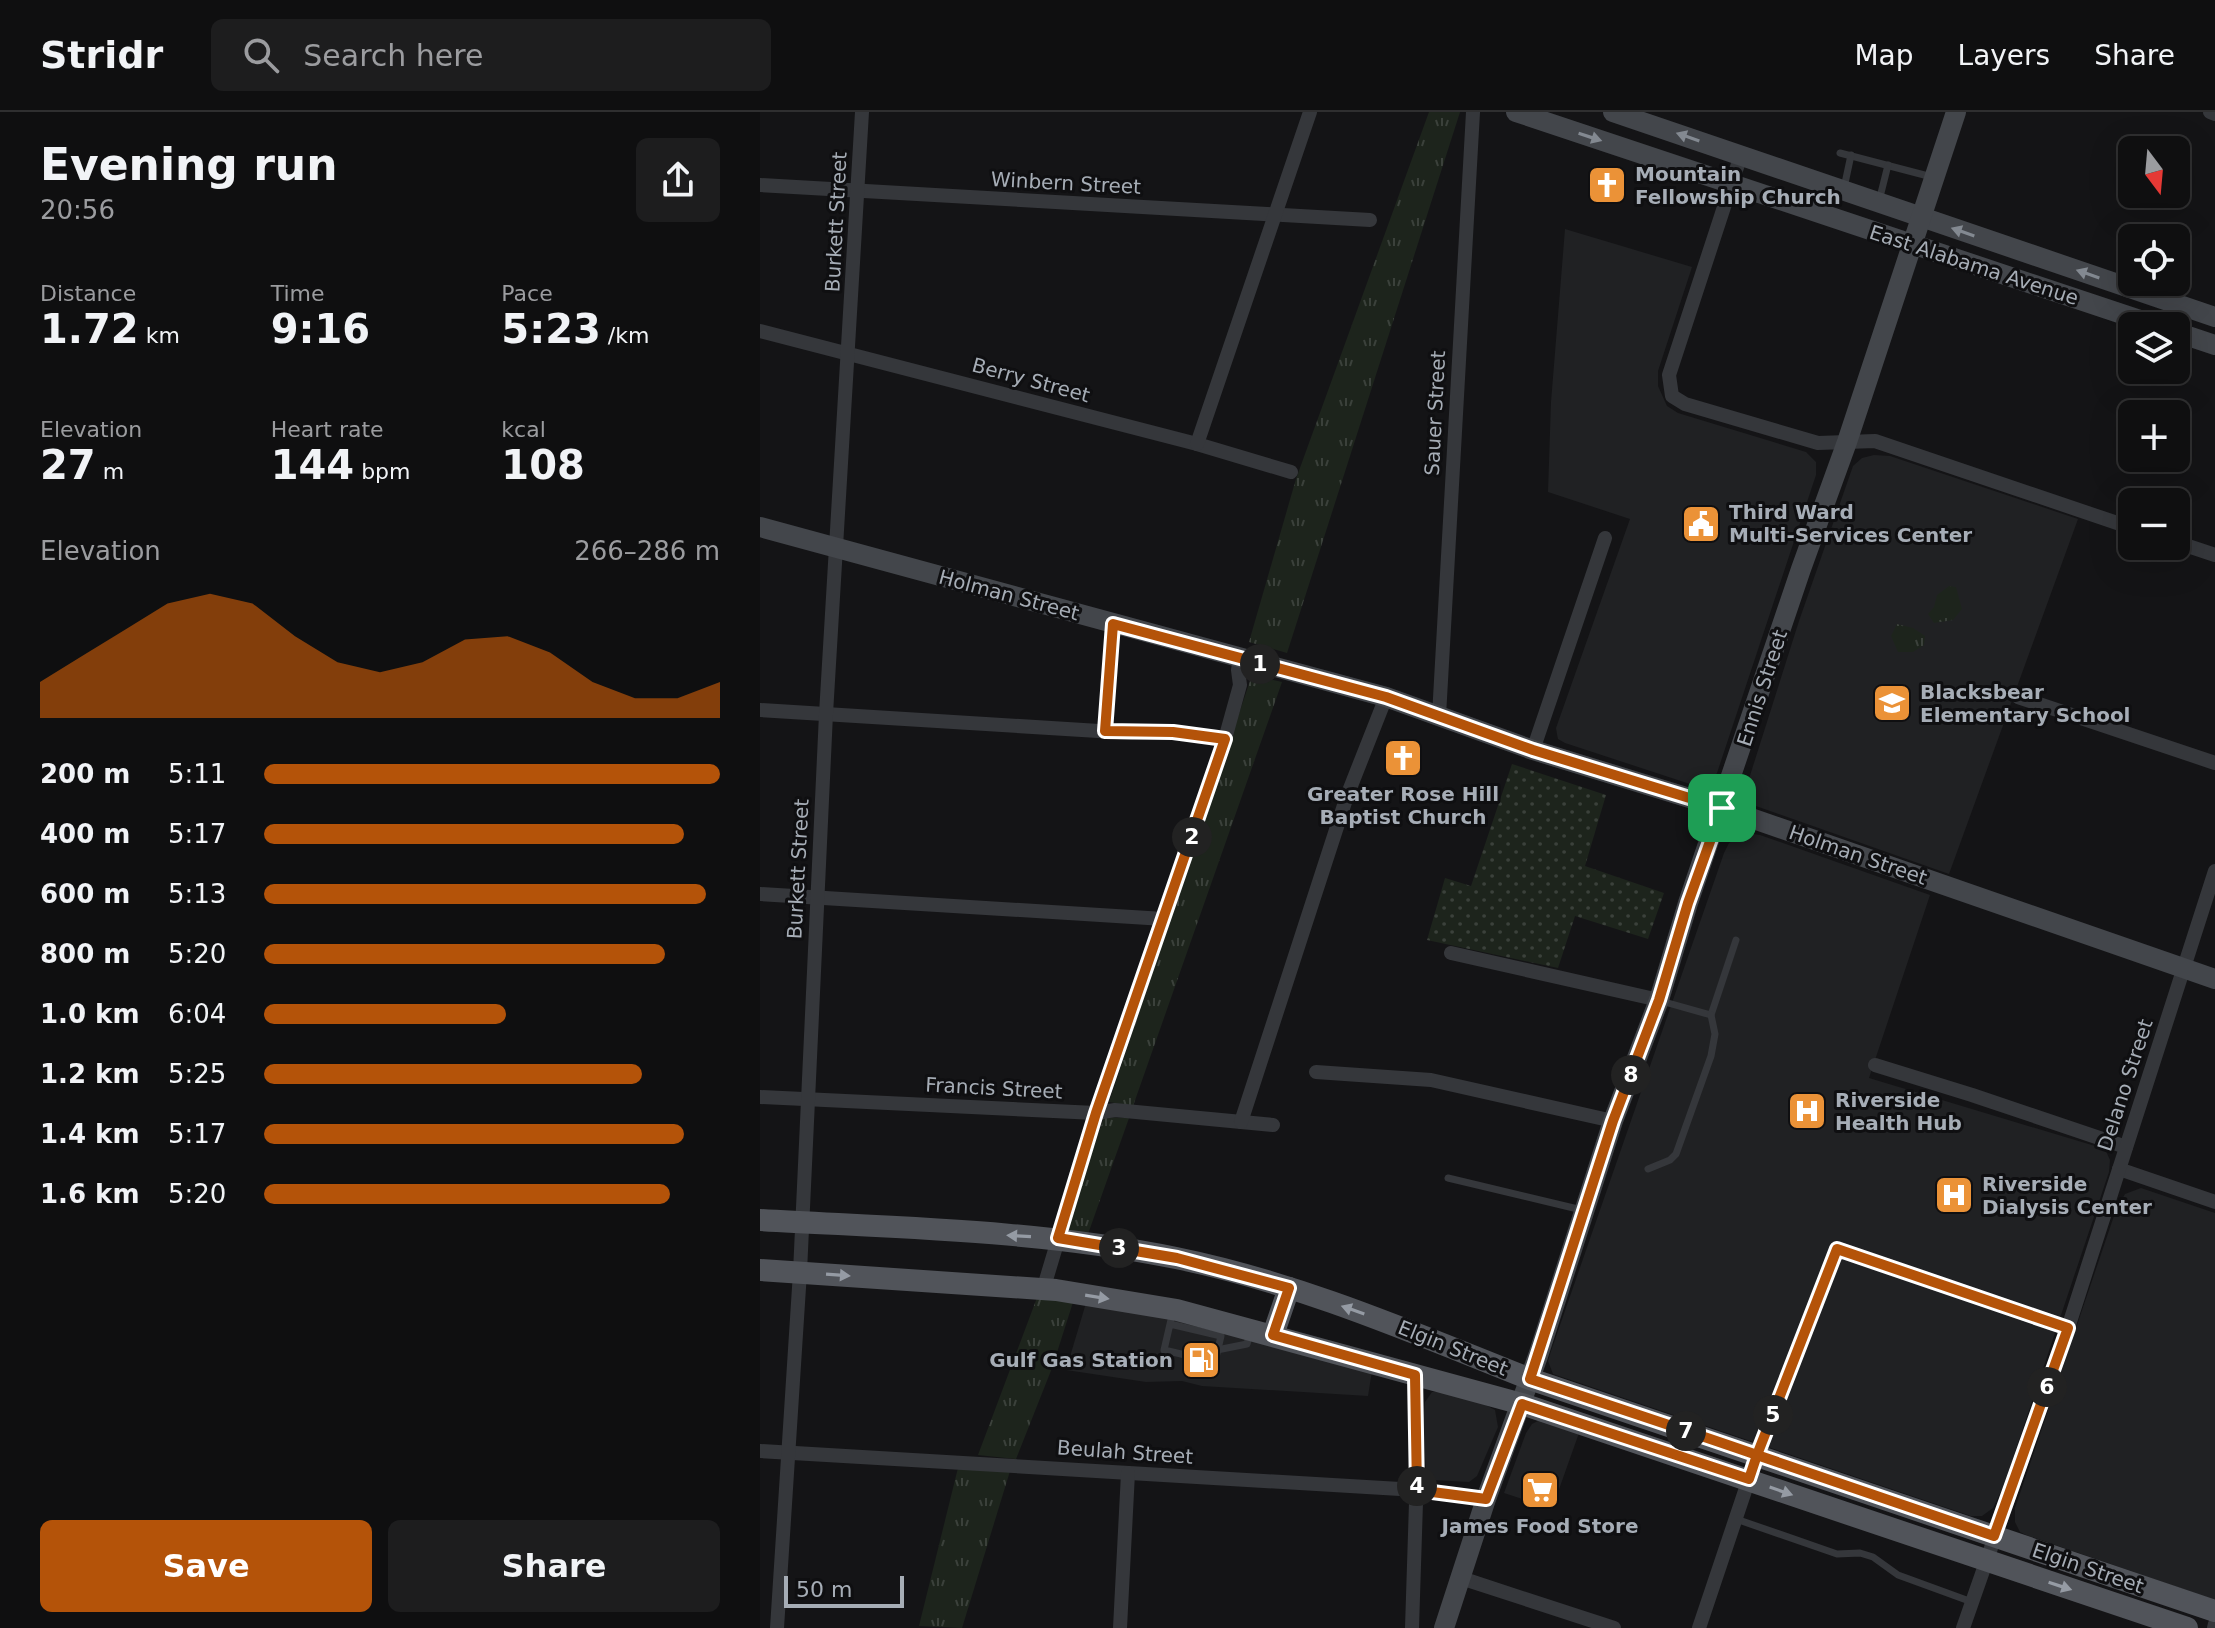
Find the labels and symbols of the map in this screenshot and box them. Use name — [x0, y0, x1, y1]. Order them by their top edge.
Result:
one-way arrow — [1676, 130, 1700, 143]
one-way arrow — [1578, 131, 1602, 143]
north arrow — [2118, 136, 2190, 208]
street label: Burkett Street — [820, 151, 852, 293]
place label: Mountain Fellowship Church — [1635, 162, 1841, 209]
church icon: Mountain Fellowship Church — [1586, 164, 1628, 206]
street label: Winbern Street — [990, 167, 1142, 199]
street label: East Alabama Avenue — [1866, 220, 2082, 310]
one-way arrow — [1951, 225, 1975, 237]
one-way arrow — [2076, 267, 2100, 279]
street label: Sauer Street — [1420, 350, 1450, 476]
street label: Berry Street — [969, 353, 1093, 407]
place label: Third Ward Multi-Services Center — [1729, 500, 1972, 547]
public building icon: Third Ward Multi-Services Center — [1680, 503, 1722, 545]
street label: Holman Street — [936, 565, 1082, 625]
street label: Ennis Street — [1732, 627, 1792, 749]
pin: 1 — [1240, 644, 1280, 684]
place label: Blacksbear Elementary School — [1920, 680, 2130, 727]
school or university icon: Blacksbear Elementary School — [1871, 682, 1913, 724]
church icon: Greater Rose Hill Baptist Church — [1382, 737, 1424, 779]
pin — [1688, 774, 1756, 842]
place label: Greater Rose Hill Baptist Church — [1307, 782, 1499, 829]
street label: Burkett Street — [782, 798, 814, 940]
pin: 2 — [1172, 817, 1212, 857]
street label: Holman Street — [1786, 820, 1930, 890]
street label: Delano Street — [2092, 1016, 2158, 1154]
pin: 8 — [1611, 1055, 1651, 1095]
street label: Francis Street — [925, 1072, 1063, 1104]
place label: Riverside Health Hub — [1835, 1088, 1962, 1135]
hospital icon: Riverside Health Hub — [1786, 1090, 1828, 1132]
place label: Riverside Dialysis Center — [1982, 1172, 2152, 1219]
hospital icon: Riverside Dialysis Center — [1933, 1174, 1975, 1216]
pin: 3 — [1099, 1228, 1139, 1268]
one-way arrow — [1006, 1229, 1031, 1242]
one-way arrow — [826, 1269, 851, 1282]
one-way arrow — [1085, 1291, 1110, 1303]
one-way arrow — [1341, 1303, 1365, 1315]
street label: Elgin Street — [1395, 1315, 1512, 1381]
fuel station icon: Gulf Gas Station — [1180, 1339, 1222, 1381]
place label: Gulf Gas Station — [989, 1348, 1173, 1372]
pin: 6 — [2027, 1367, 2067, 1407]
pin: 5 — [1753, 1395, 1793, 1435]
pin: 7 — [1666, 1411, 1706, 1451]
street label: Beulah Street — [1056, 1435, 1194, 1469]
pin: 4 — [1397, 1466, 1437, 1506]
supermarket icon: James Food Store — [1519, 1469, 1561, 1511]
one-way arrow — [1770, 1485, 1794, 1497]
place label: James Food Store — [1440, 1514, 1638, 1538]
street label: Elgin Street — [2029, 1538, 2147, 1598]
scale bar — [784, 1572, 904, 1608]
one-way arrow — [2048, 1580, 2072, 1592]

